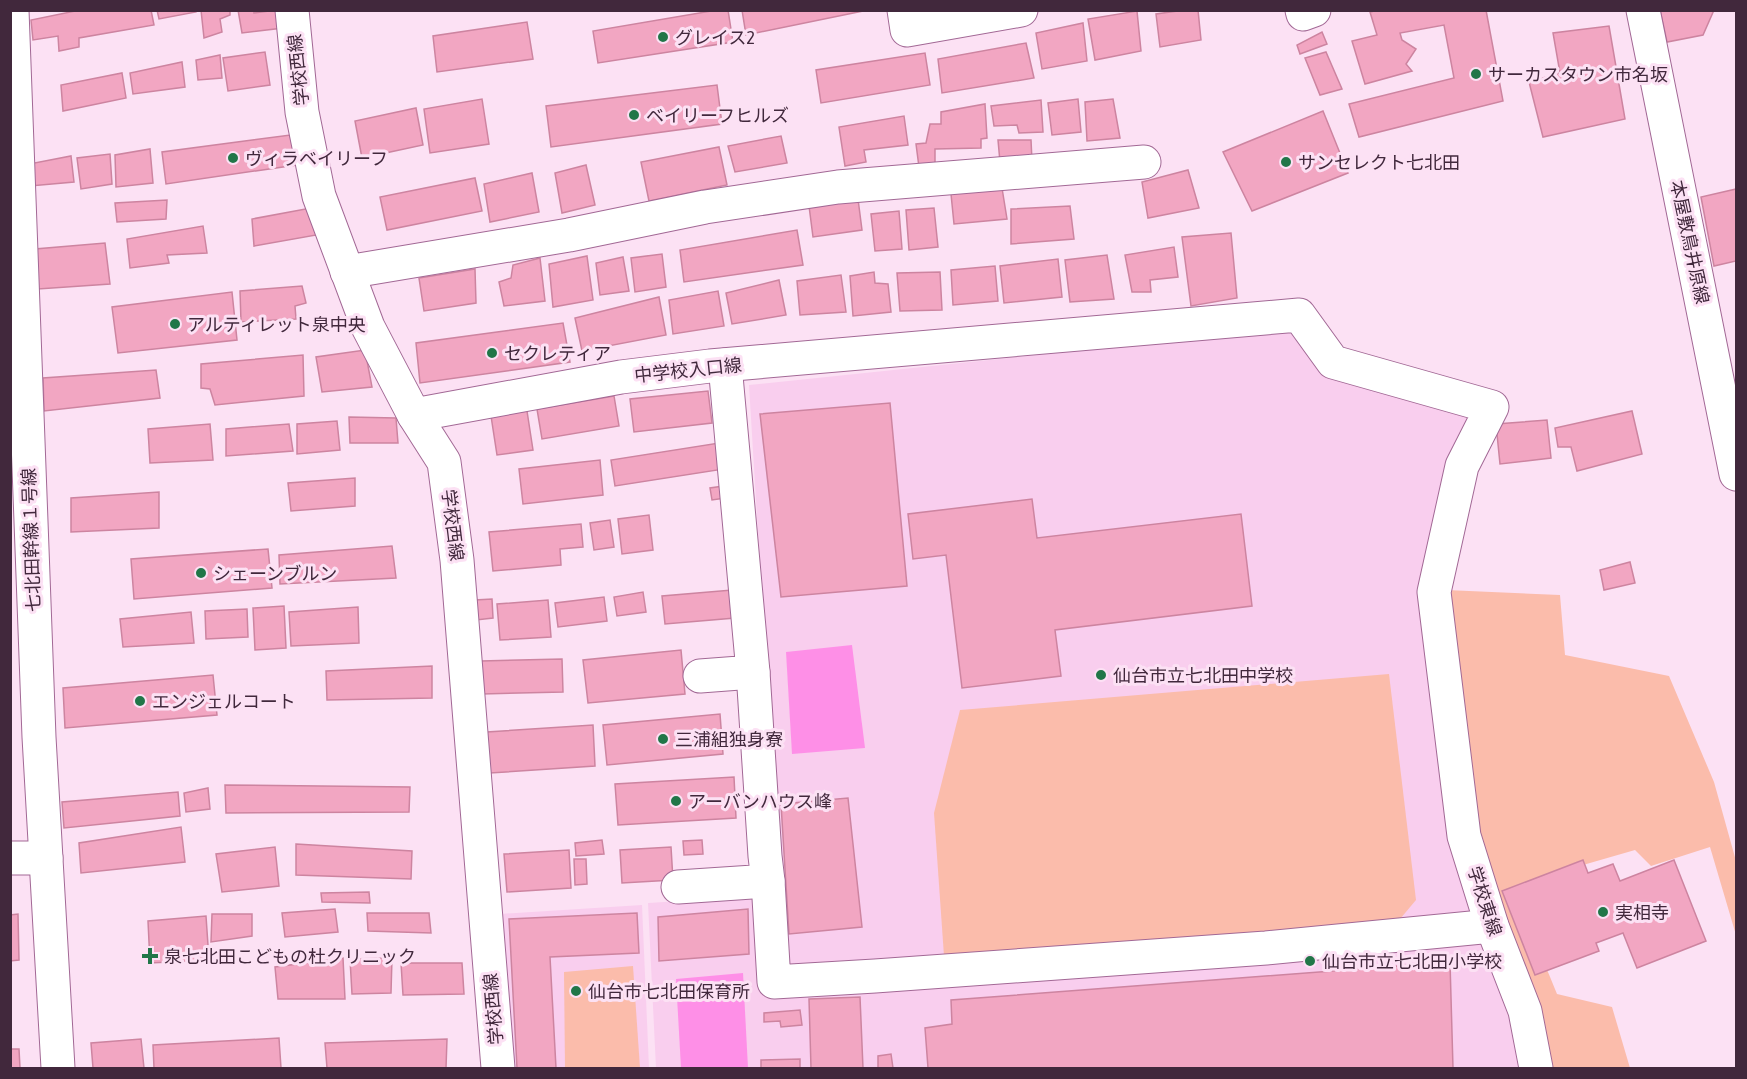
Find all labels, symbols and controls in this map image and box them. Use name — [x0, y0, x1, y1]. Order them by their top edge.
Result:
place label: グレイス2 — [675, 27, 755, 48]
marker: グレイス2 — [656, 30, 670, 44]
street label: 学校西線 — [284, 33, 312, 107]
place label: サーカスタウン市名坂 — [1488, 64, 1668, 85]
marker: サーカスタウン市名坂 — [1469, 67, 1483, 81]
place label: ベイリーフヒルズ — [646, 105, 789, 126]
marker: ベイリーフヒルズ — [627, 108, 641, 122]
place label: ヴィラベイリーフ — [245, 148, 388, 169]
marker: ヴィラベイリーフ — [226, 151, 240, 165]
place label: サンセレクト七北田 — [1298, 152, 1460, 173]
marker: サンセレクト七北田 — [1279, 155, 1293, 169]
street label: 本屋敷鳥井原線 — [1667, 178, 1713, 306]
place label: アルティレット泉中央 — [187, 314, 366, 335]
marker: アルティレット泉中央 — [168, 317, 182, 331]
place label: セクレティア — [504, 343, 611, 364]
marker: セクレティア — [485, 346, 499, 360]
street label: 中学校入口線 — [633, 354, 743, 386]
street label: 七北田幹線１号線 — [18, 468, 44, 612]
street label: 学校西線 — [438, 488, 468, 562]
place label: シェーンブルン — [213, 563, 337, 584]
marker: シェーンブルン — [194, 566, 208, 580]
place label: 仙台市立七北田中学校 — [1113, 665, 1293, 686]
marker: 仙台市立七北田中学校 — [1094, 668, 1108, 682]
place label: エンジェルコート — [152, 691, 296, 712]
marker: エンジェルコート — [133, 694, 147, 708]
place label: 三浦組独身寮 — [675, 729, 783, 750]
marker: 三浦組独身寮 — [656, 732, 670, 746]
place label: アーバンハウス峰 — [688, 791, 832, 812]
marker: アーバンハウス峰 — [669, 794, 683, 808]
street label: 学校東線 — [1464, 864, 1506, 938]
place label: 実相寺 — [1615, 902, 1669, 923]
marker: 実相寺 — [1596, 905, 1610, 919]
place label: 泉七北田こどもの杜クリニック — [164, 946, 416, 967]
marker: 泉七北田こどもの杜クリニック — [141, 947, 159, 965]
place label: 仙台市立七北田小学校 — [1322, 951, 1502, 972]
marker: 仙台市立七北田小学校 — [1303, 954, 1317, 968]
street label: 学校西線 — [479, 972, 507, 1046]
place label: 仙台市七北田保育所 — [588, 981, 750, 1002]
marker: 仙台市七北田保育所 — [569, 984, 583, 998]

